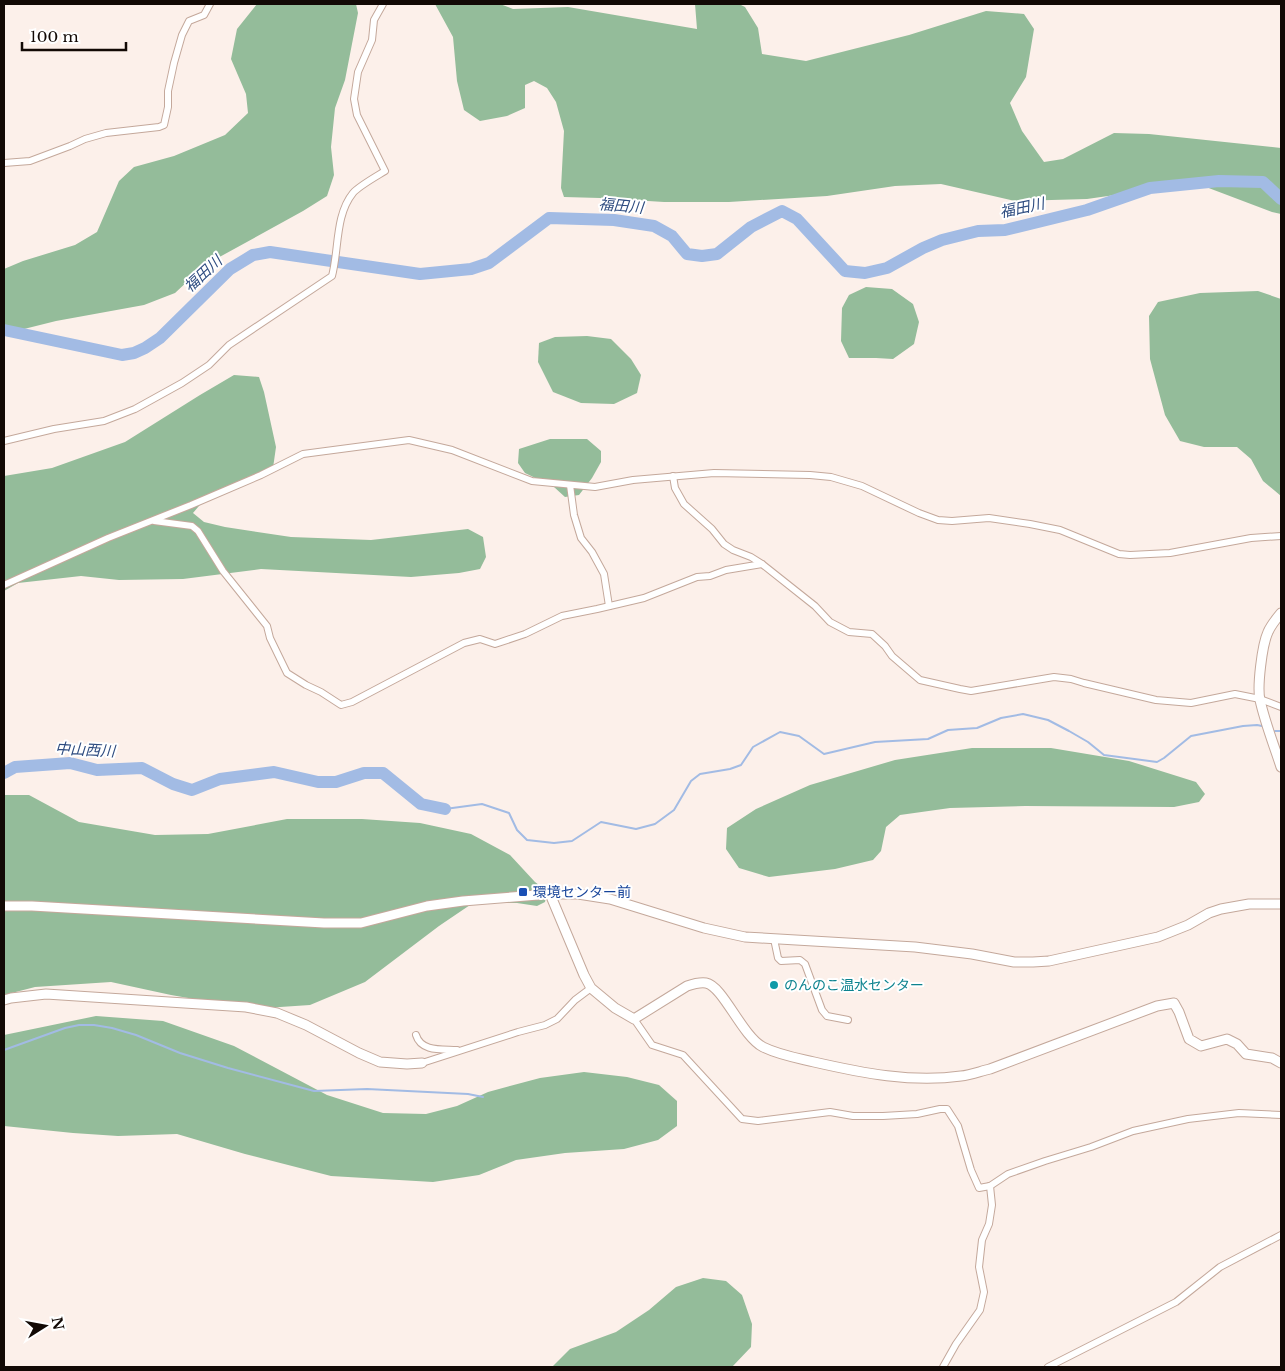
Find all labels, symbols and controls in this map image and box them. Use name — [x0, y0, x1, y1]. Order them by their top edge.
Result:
scale bar — [22, 20, 126, 52]
text: 100 m — [30, 27, 79, 46]
water label: 福田川 — [998, 193, 1048, 221]
water label: 福田川 — [598, 194, 646, 217]
water label: 福田川 — [180, 250, 227, 296]
water label: 中山西川 — [55, 738, 117, 761]
place label: 環境センター前 — [533, 883, 631, 901]
marker: 環境センター前 — [517, 886, 529, 898]
place label: のんのこ温水センター — [784, 976, 924, 994]
marker: のんのこ温水センター — [768, 979, 780, 991]
north arrow — [20, 1301, 70, 1351]
text: N — [48, 1315, 68, 1332]

